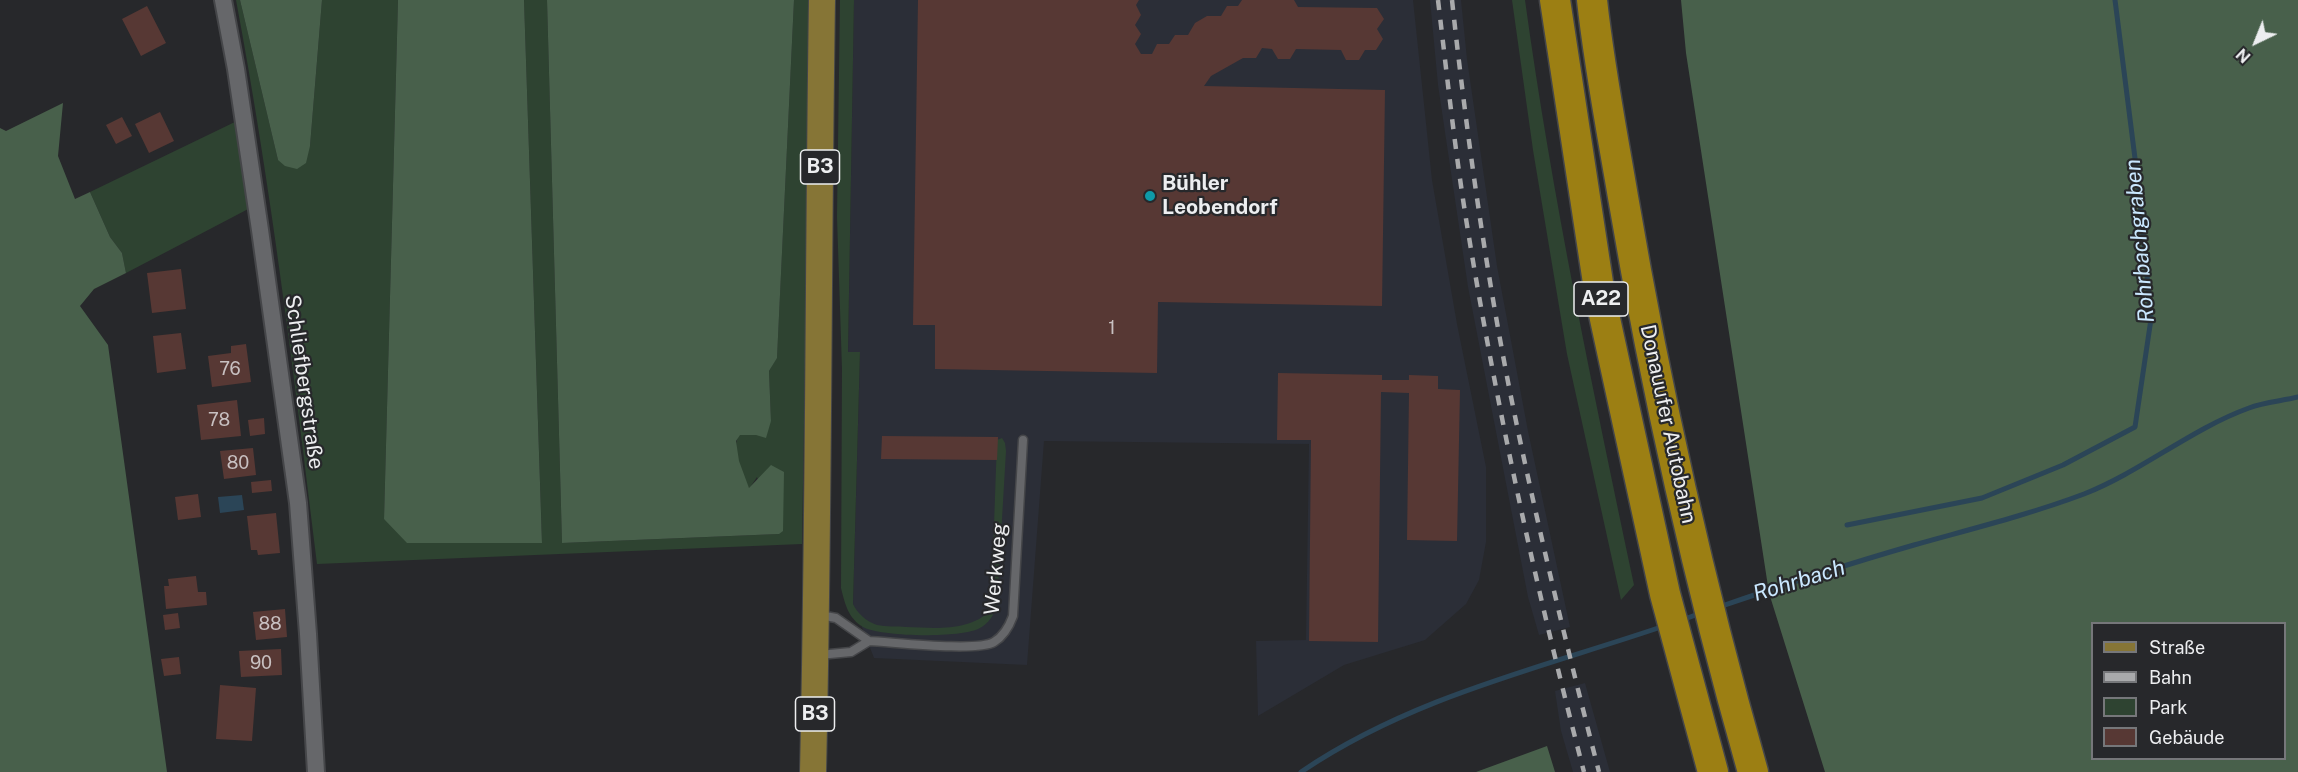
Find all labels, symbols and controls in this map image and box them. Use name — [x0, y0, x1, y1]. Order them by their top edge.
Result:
north arrow — [2226, 12, 2286, 72]
text: N — [2232, 44, 2254, 67]
road number: B3 — [800, 150, 840, 184]
water label: Rohrbachgraben — [2120, 158, 2160, 324]
place label: Bühler Leobendorf — [1162, 171, 1278, 221]
marker: Bühler Leobendorf — [1143, 189, 1157, 203]
road number: A22 — [1574, 282, 1628, 316]
street label: Schliefbergstraße — [279, 293, 329, 471]
house number: 1 — [1108, 317, 1116, 339]
street label: Donauufer Autobahn — [1635, 322, 1701, 526]
house number: 76 — [219, 358, 241, 380]
house number: 78 — [208, 409, 230, 431]
house number: 80 — [227, 452, 249, 474]
street label: Werkweg — [979, 522, 1013, 616]
water label: Rohrbach — [1750, 555, 1848, 607]
house number: 88 — [258, 613, 282, 635]
legend — [2091, 622, 2286, 760]
text: Straße — [2149, 637, 2205, 658]
house number: 90 — [250, 652, 272, 674]
text: Bahn — [2149, 667, 2192, 688]
road number: B3 — [796, 697, 834, 731]
text: Park — [2149, 697, 2187, 718]
text: Gebäude — [2149, 727, 2224, 748]

